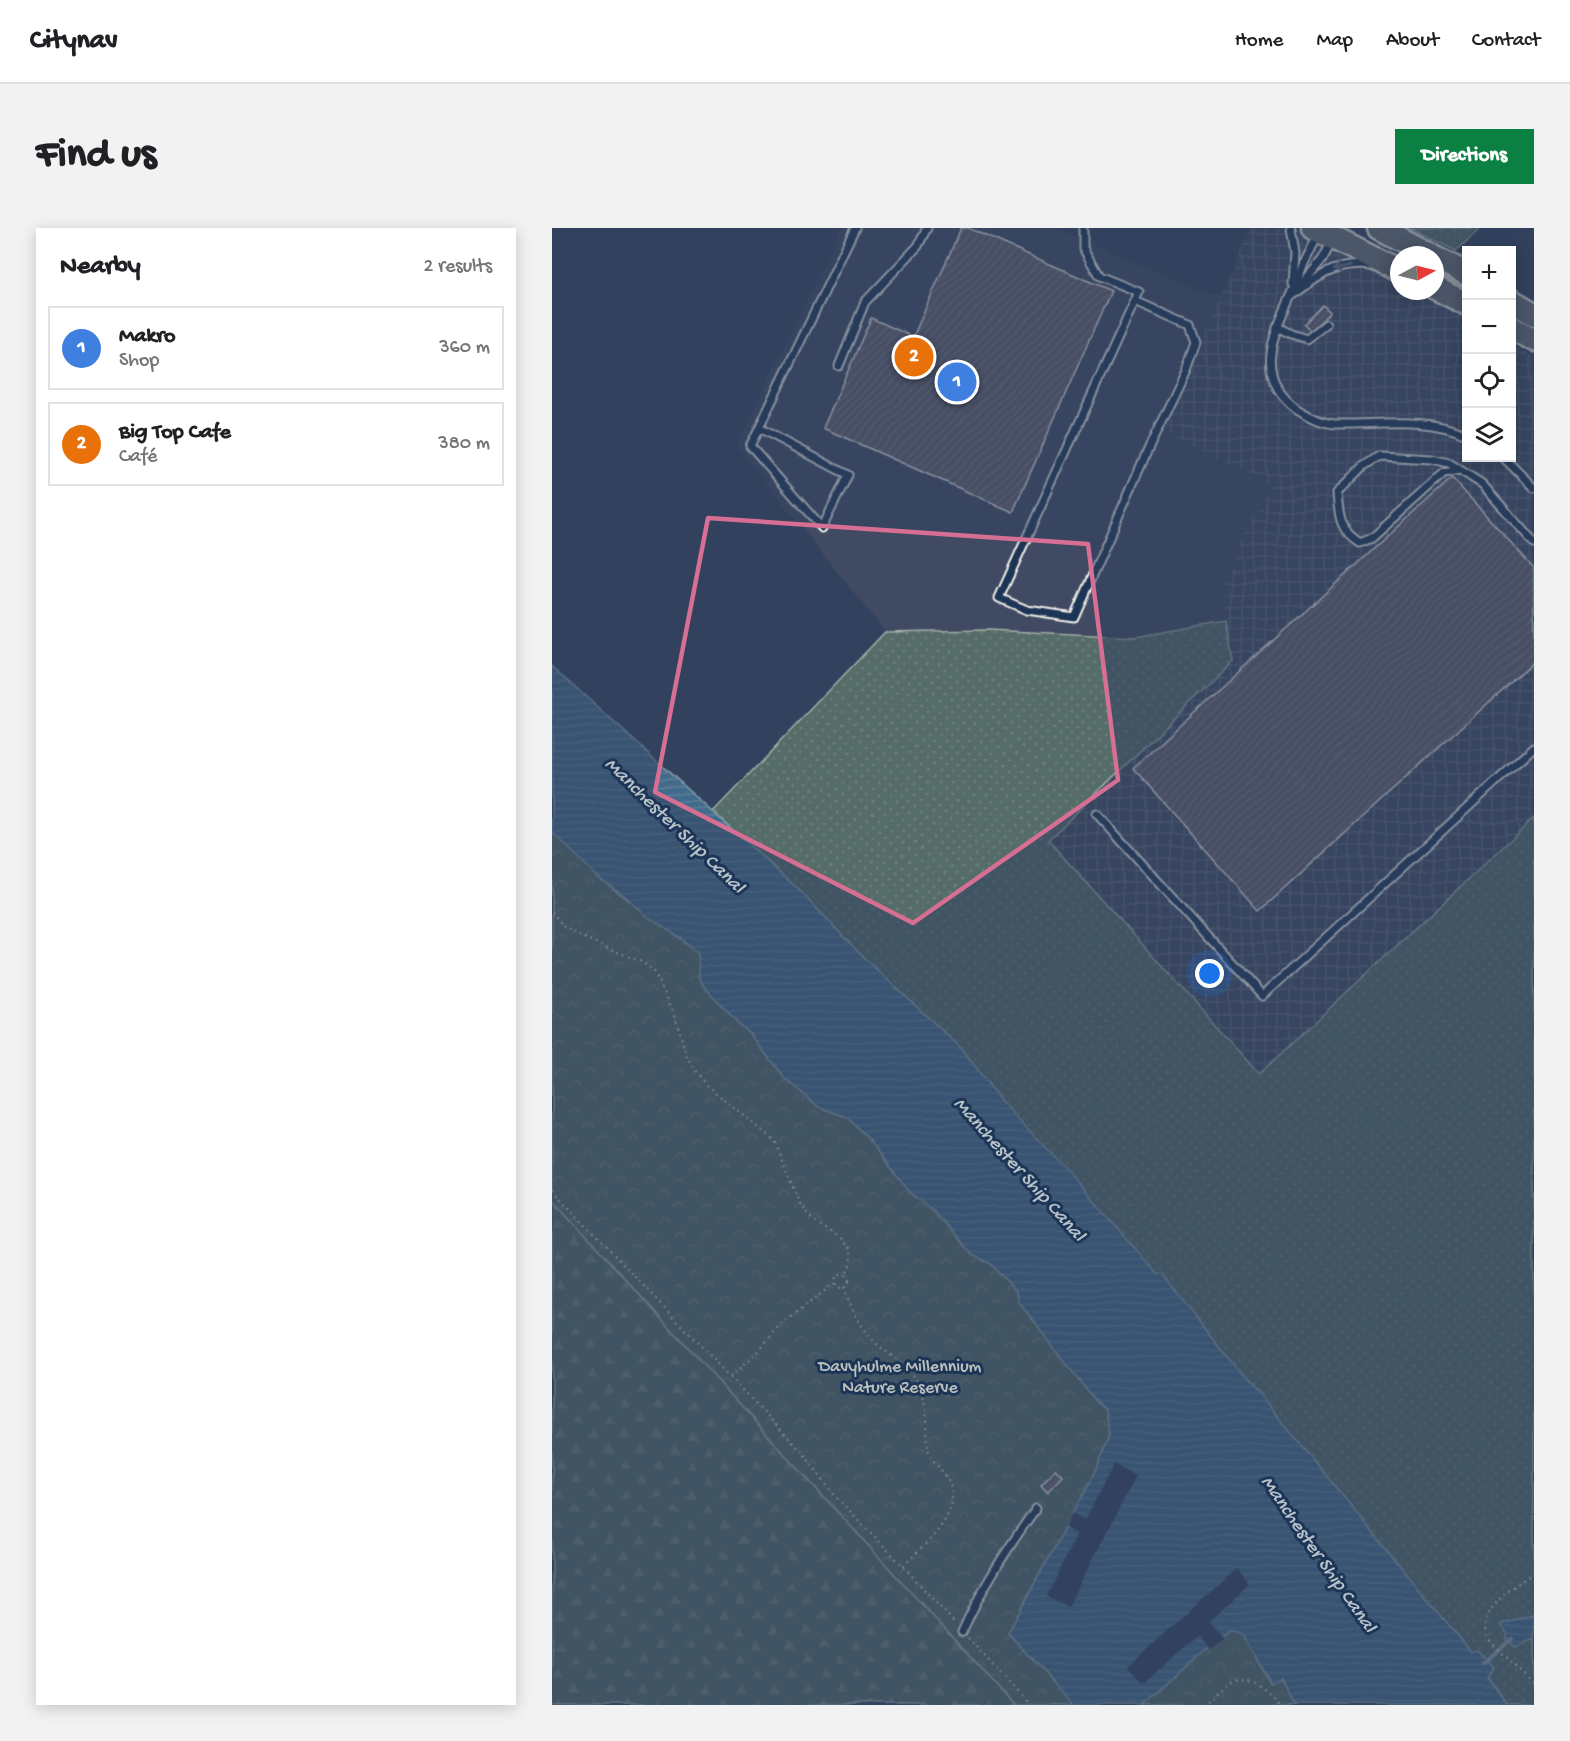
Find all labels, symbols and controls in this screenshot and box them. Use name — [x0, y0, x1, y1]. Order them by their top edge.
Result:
text: Citynav — [30, 25, 118, 58]
text: Home — [1235, 29, 1283, 54]
text: Map — [1316, 29, 1353, 54]
text: About — [1386, 29, 1439, 54]
text: Contact — [1472, 29, 1540, 54]
button: Directions — [1395, 129, 1534, 184]
text: Find us — [36, 132, 156, 181]
north arrow — [1390, 246, 1444, 300]
map controls — [1462, 246, 1516, 462]
button: + — [1462, 246, 1516, 300]
text: Nearby — [60, 252, 141, 283]
text: 2 results — [423, 256, 492, 279]
one-way arrow — [1333, 262, 1352, 274]
button: − — [1462, 300, 1516, 354]
text: Makro — [119, 324, 176, 350]
pin: 2 — [894, 334, 934, 380]
text: 1 — [77, 337, 86, 360]
text: 360 m — [439, 337, 490, 360]
text: Shop — [119, 350, 159, 373]
button: locate — [1462, 354, 1516, 408]
pin: 1 — [938, 360, 976, 404]
button: layers — [1462, 408, 1516, 462]
text: Big Top Cafe — [119, 420, 231, 446]
text: 2 — [77, 433, 86, 456]
text: 380 m — [438, 433, 490, 456]
text: Café — [119, 446, 157, 469]
water label: Manchester Ship Canal — [599, 754, 750, 900]
your location — [1195, 959, 1224, 988]
water label: Manchester Ship Canal — [948, 1094, 1090, 1248]
park label: Davyhulme Millennium Nature Reserve — [818, 1357, 982, 1399]
water label: Manchester Ship Canal — [1254, 1472, 1381, 1639]

